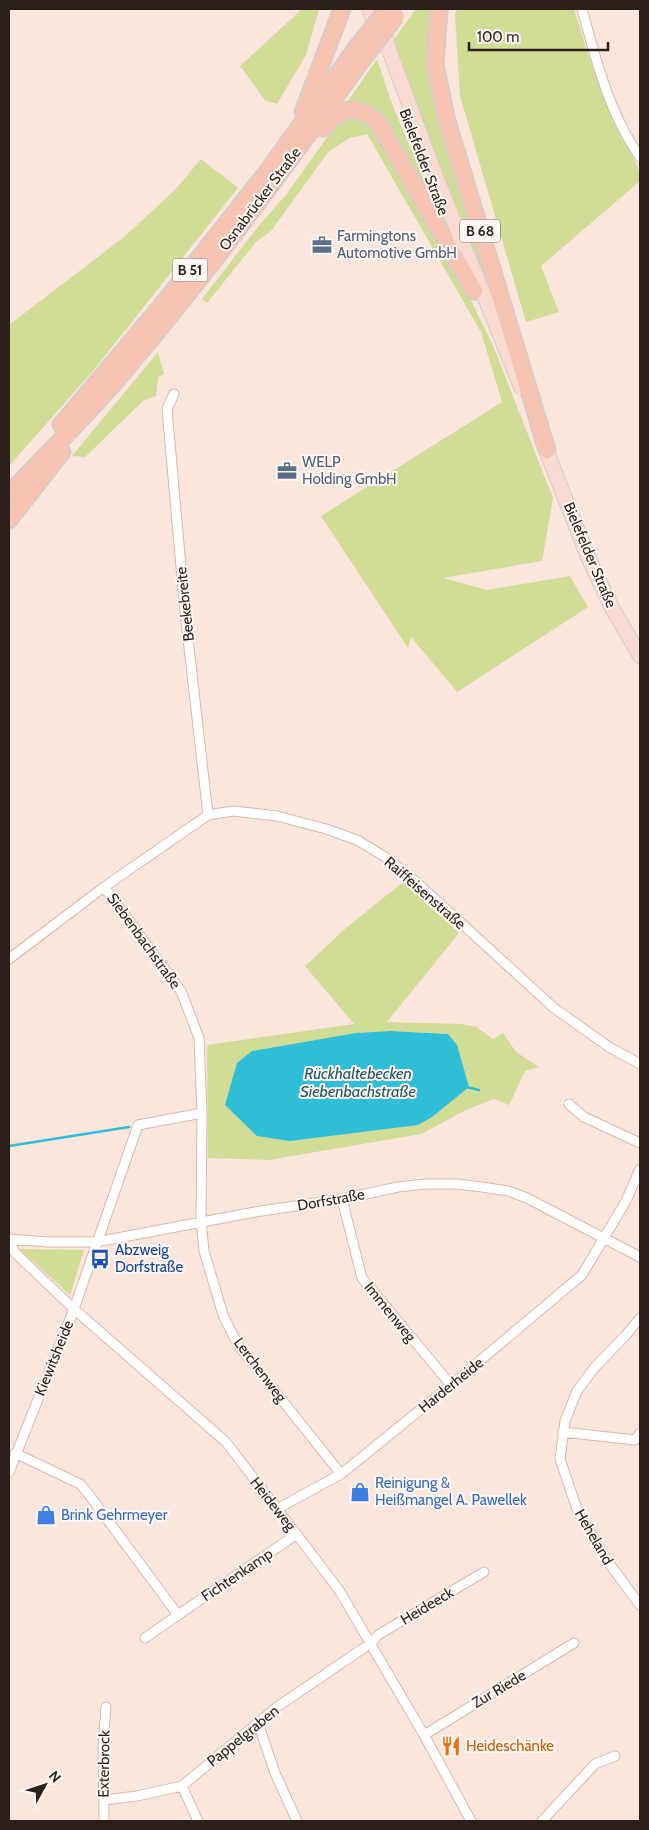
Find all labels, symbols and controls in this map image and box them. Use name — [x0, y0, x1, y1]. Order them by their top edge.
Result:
scale bar — [469, 20, 608, 52]
text: 100 m — [477, 28, 519, 46]
street label: Bielefelder Straße — [395, 106, 453, 218]
street label: Osnabrücker Straße — [215, 143, 305, 254]
road number: B 68 — [460, 220, 500, 242]
place label: Farmingtons Automotive GmbH — [337, 227, 457, 262]
office icon: Farmingtons Automotive GmbH — [311, 234, 333, 256]
road number: B 51 — [172, 258, 208, 282]
place label: WELP Holding GmbH — [302, 453, 397, 488]
office icon: WELP Holding GmbH — [276, 460, 298, 482]
street label: Bielefelder Straße — [560, 500, 620, 611]
street label: Beekebreite — [172, 566, 198, 642]
street label: Raiffeisenstraße — [381, 853, 469, 933]
street label: Siebenbachstraße — [103, 890, 185, 993]
water label: Rückhaltebecken Siebenbachstraße — [300, 1064, 416, 1101]
street label: Dorfstraße — [296, 1185, 366, 1215]
place label: Abzweig Dorfstraße — [115, 1241, 183, 1276]
bus stop icon: Abzweig Dorfstraße — [89, 1248, 111, 1270]
street label: Immenweg — [360, 1278, 420, 1346]
street label: Kiewitsheide — [31, 1317, 77, 1398]
street label: Lerchenweg — [230, 1334, 290, 1406]
street label: Harderheide — [415, 1353, 487, 1417]
street label: Heideweg — [246, 1474, 300, 1535]
place label: Reinigung & Heißmangel A. Pawellek — [375, 1474, 527, 1509]
shop icon: Reinigung & Heißmangel A. Pawellek — [349, 1481, 371, 1503]
shop icon: Brink Gehrmeyer — [35, 1504, 57, 1526]
place label: Brink Gehrmeyer — [61, 1506, 168, 1524]
street label: Heheland — [571, 1506, 617, 1568]
street label: Fichtenkamp — [198, 1545, 276, 1605]
street label: Heideeck — [397, 1583, 457, 1629]
street label: Zur Riede — [469, 1666, 529, 1712]
street label: Pappelgraben — [203, 1702, 283, 1770]
street label: Exterbrock — [94, 1730, 114, 1798]
restaurant icon: Heideschänke — [440, 1735, 462, 1757]
place label: Heideschänke — [466, 1737, 554, 1755]
north arrow — [20, 1760, 70, 1810]
text: N — [45, 1767, 65, 1786]

